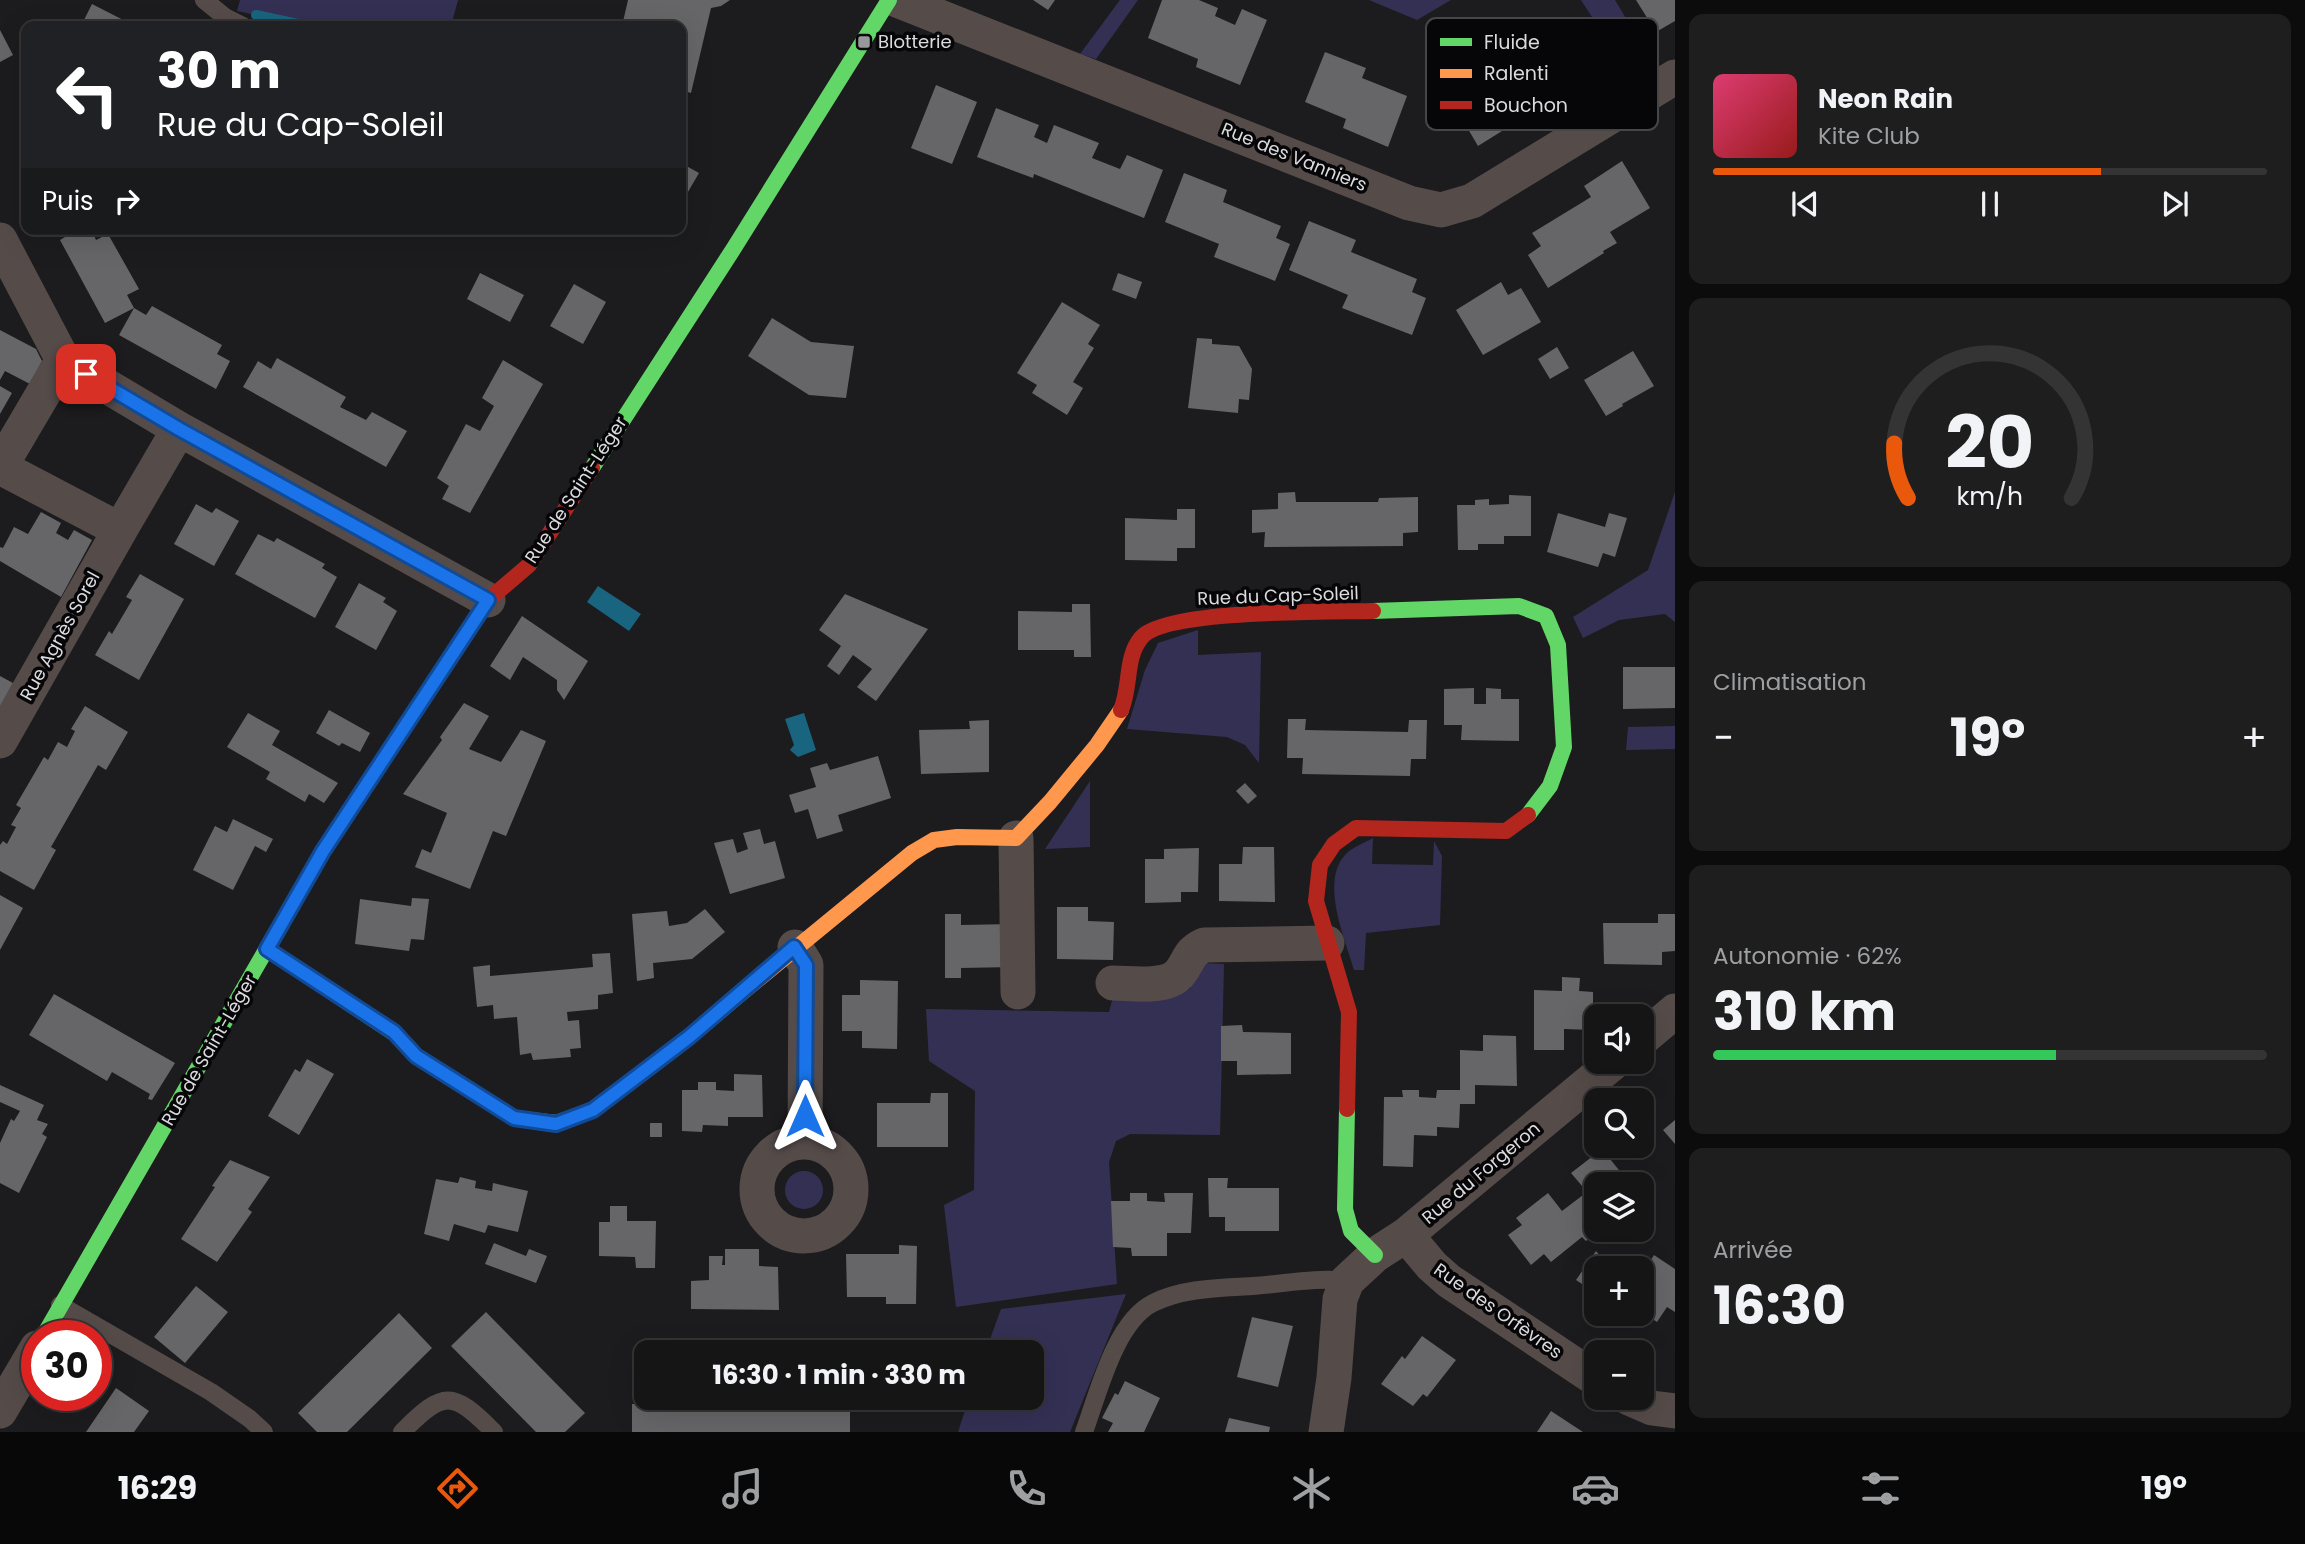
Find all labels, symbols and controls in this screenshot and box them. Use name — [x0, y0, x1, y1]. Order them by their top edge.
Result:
legend — [1426, 18, 1658, 130]
place label: Blotterie — [878, 29, 952, 54]
text: Fluide — [1484, 29, 1540, 56]
marker: Blotterie — [856, 34, 872, 50]
text: 30 m — [157, 37, 281, 105]
icon: left — [42, 49, 133, 140]
text: Ralenti — [1484, 60, 1549, 87]
text: Neon Rain — [1818, 81, 1953, 117]
text: Bouchon — [1484, 92, 1568, 119]
text: Rue du Cap-Soleil — [157, 102, 444, 147]
street label: Rue des Vanniers — [1218, 116, 1371, 197]
text: Kite Club — [1818, 120, 1920, 152]
icon: right — [108, 182, 146, 220]
text: Puis — [42, 183, 94, 219]
icon: previous — [1786, 185, 1824, 223]
icon: pause — [1971, 185, 2009, 223]
icon: next — [2156, 185, 2194, 223]
pin — [56, 344, 116, 404]
icon: arrive — [67, 355, 105, 393]
text: 20 — [1945, 393, 2035, 494]
street label: Rue de Saint-Léger — [519, 411, 633, 568]
text: km/h — [1957, 479, 2023, 514]
street label: Rue Agnès Sorel — [14, 567, 105, 705]
street label: Rue du Cap-Soleil — [1197, 580, 1359, 611]
text: Climatisation — [1713, 666, 1866, 698]
text: 19° — [1950, 701, 2025, 774]
text: − — [1713, 711, 1734, 764]
text: + — [2241, 711, 2267, 764]
text: Autonomie · 62% — [1713, 940, 1902, 972]
street label: Rue de Saint-Léger — [155, 969, 262, 1130]
text: 310 km — [1713, 975, 1896, 1048]
map controls — [1584, 1004, 1654, 1410]
button: sound — [1584, 1004, 1654, 1074]
position arrow — [768, 1079, 842, 1153]
button: search — [1584, 1088, 1654, 1158]
street label: Rue du Forgeron — [1416, 1116, 1545, 1230]
button: layers — [1584, 1172, 1654, 1242]
text: Arrivée — [1713, 1234, 1793, 1266]
button: + — [1584, 1256, 1654, 1326]
street label: Rue des Orfèvres — [1429, 1257, 1567, 1364]
text: 16:30 — [1713, 1269, 1846, 1342]
speed limit sign: 30 — [21, 1320, 112, 1411]
button: − — [1584, 1340, 1654, 1410]
text: 16:30 · 1 min · 330 m — [712, 1357, 966, 1393]
icon: directions — [433, 1464, 482, 1513]
icon: music — [718, 1464, 767, 1513]
icon: phone — [1002, 1464, 1051, 1513]
icon: climate — [1287, 1464, 1336, 1513]
icon: car — [1571, 1464, 1620, 1513]
icon: filters — [1856, 1464, 1905, 1513]
text: 16:29 — [118, 1465, 197, 1510]
text: 19° — [2141, 1465, 2187, 1510]

